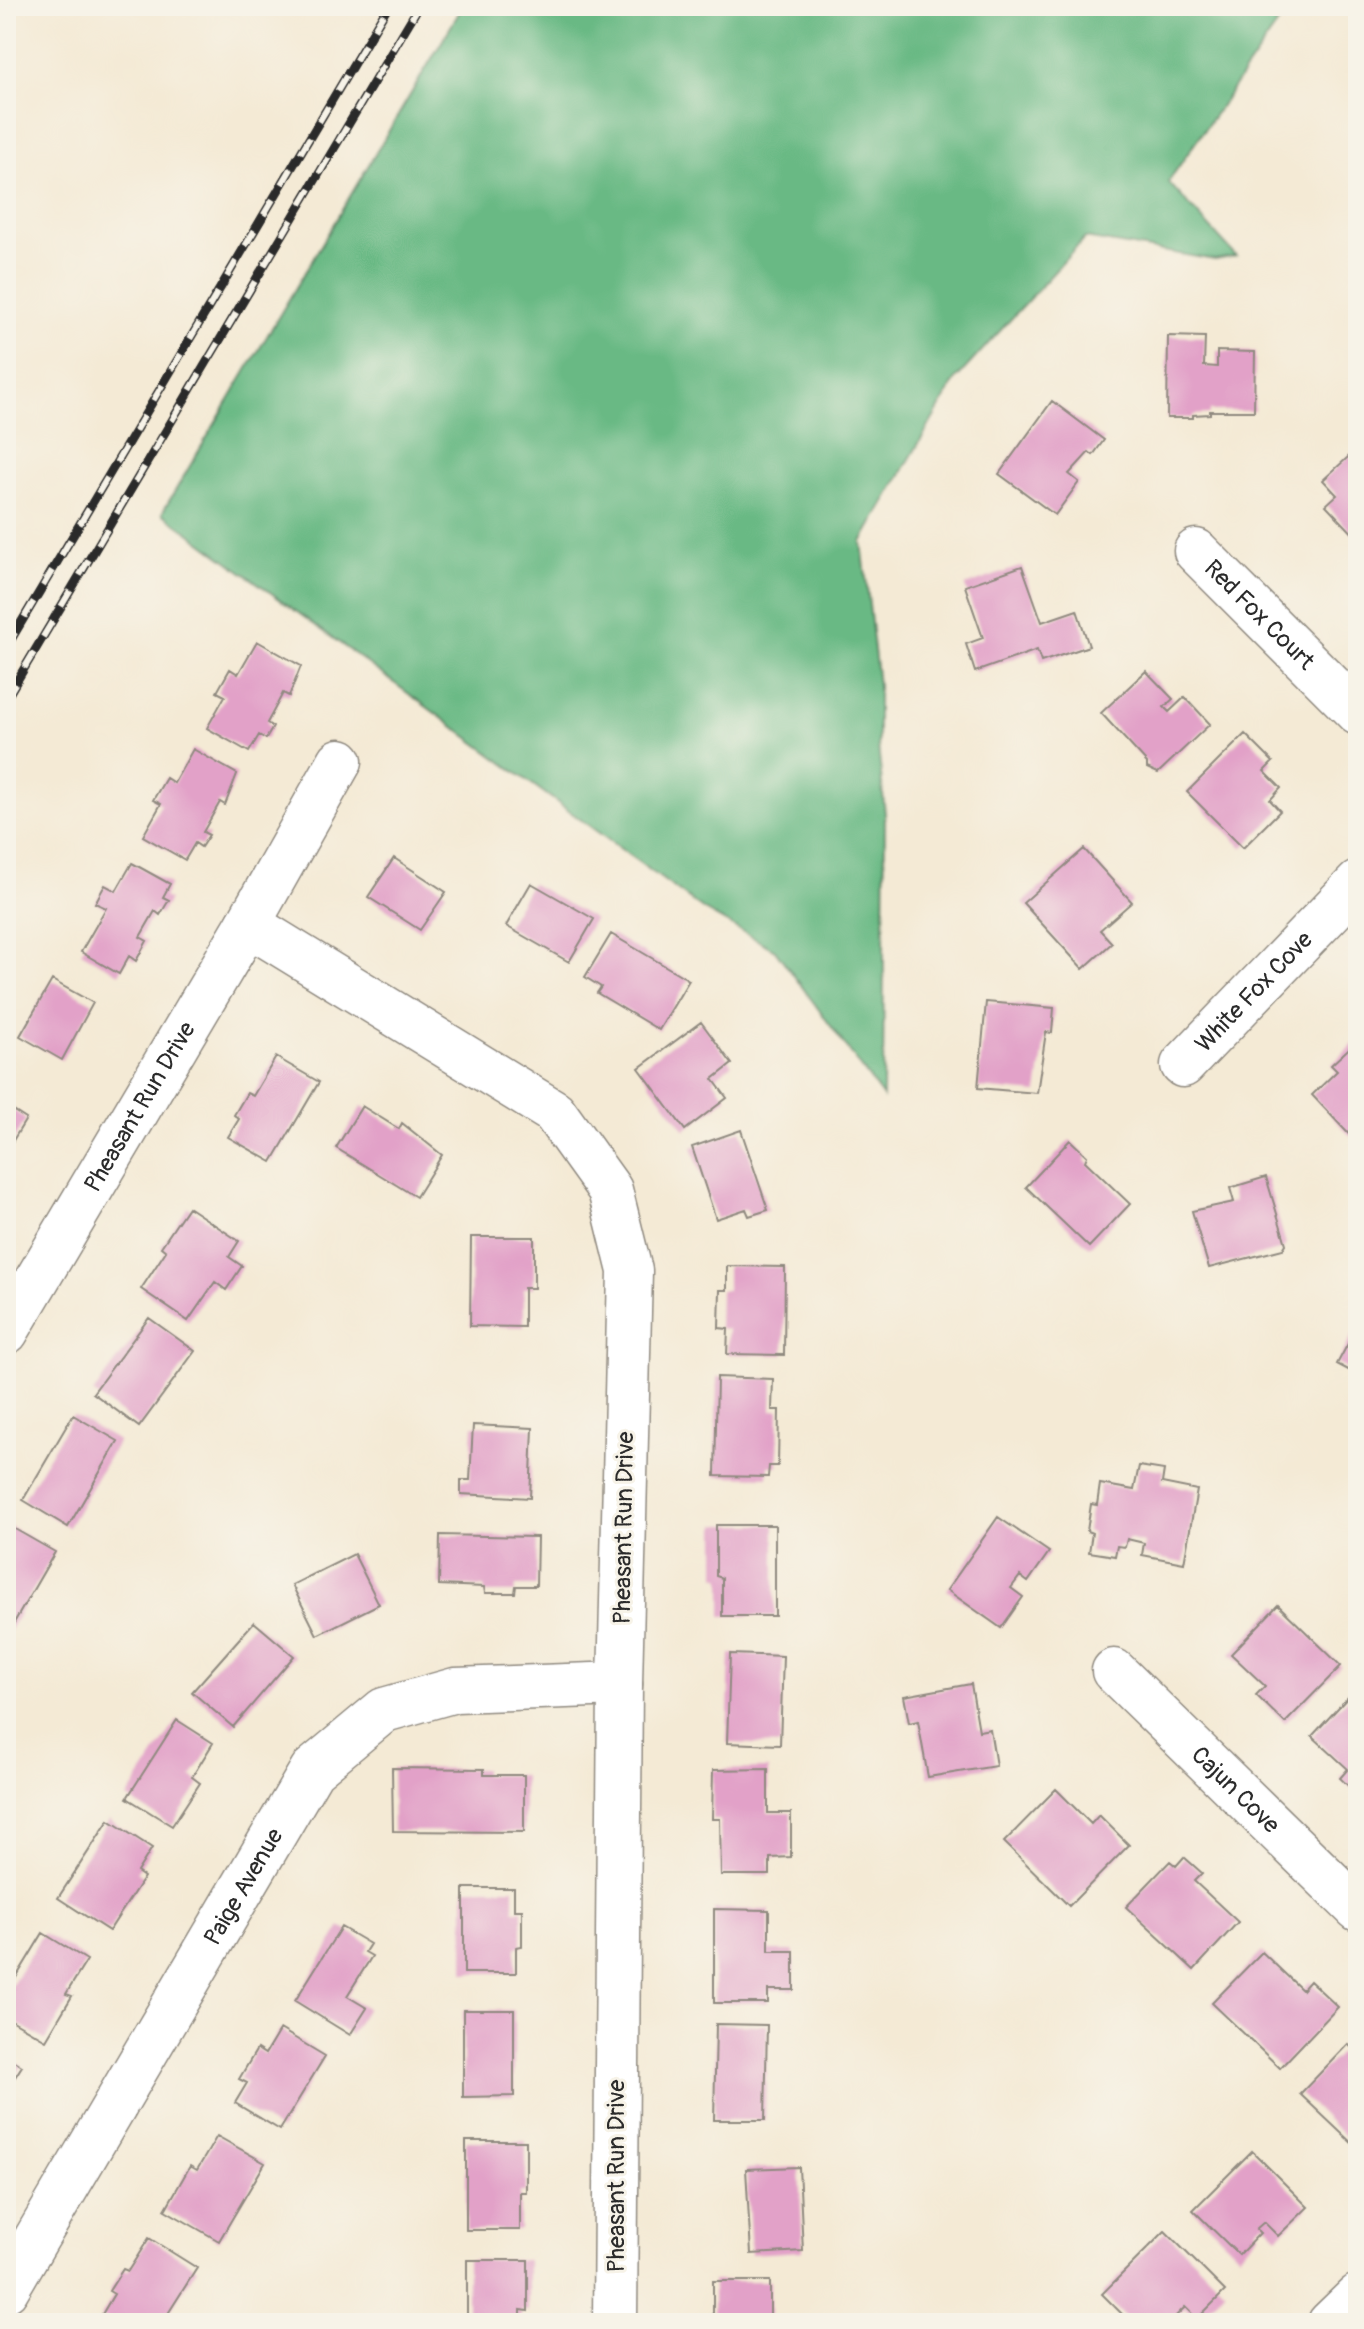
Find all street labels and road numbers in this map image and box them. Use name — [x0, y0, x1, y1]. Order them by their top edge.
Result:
street label: Red Fox Court — [1199, 554, 1321, 676]
street label: White Fox Cove — [1189, 925, 1318, 1058]
street label: Pheasant Run Drive — [78, 1016, 201, 1197]
street label: Pheasant Run Drive — [608, 1431, 640, 1625]
street label: Cajun Cove — [1185, 1740, 1286, 1839]
street label: Paige Avenue — [198, 1823, 289, 1950]
street label: Pheasant Run Drive — [602, 2079, 631, 2272]

